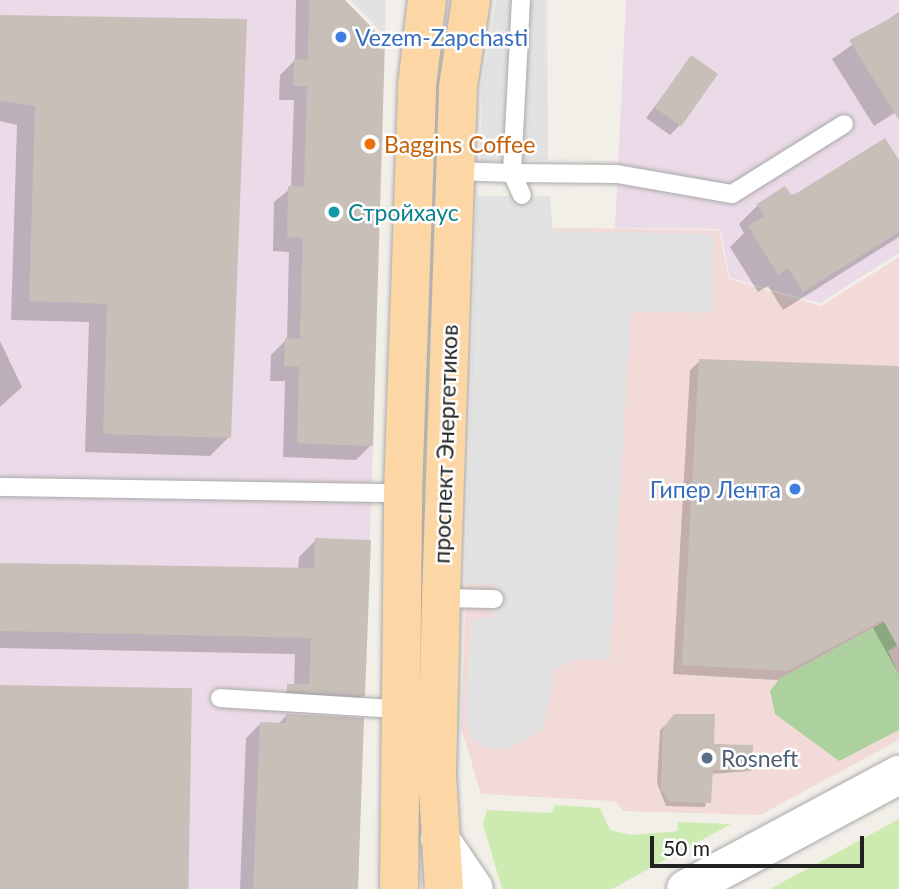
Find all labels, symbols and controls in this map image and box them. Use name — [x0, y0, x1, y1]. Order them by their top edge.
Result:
place label: Vezem-Zapchasti — [355, 23, 528, 51]
marker: Vezem-Zapchasti — [333, 29, 349, 45]
place label: Baggins Coffee — [384, 130, 535, 158]
marker: Baggins Coffee — [362, 136, 378, 152]
place label: Стройхаус — [348, 198, 459, 226]
marker: Стройхаус — [326, 204, 342, 220]
street label: проспект Энергетиков — [427, 324, 463, 564]
place label: Гипер Лента — [650, 475, 781, 503]
marker: Гипер Лента — [787, 481, 803, 497]
place label: Rosneft — [721, 744, 798, 772]
marker: Rosneft — [699, 750, 715, 766]
scale bar — [654, 822, 867, 866]
text: 50 m — [663, 835, 710, 860]

